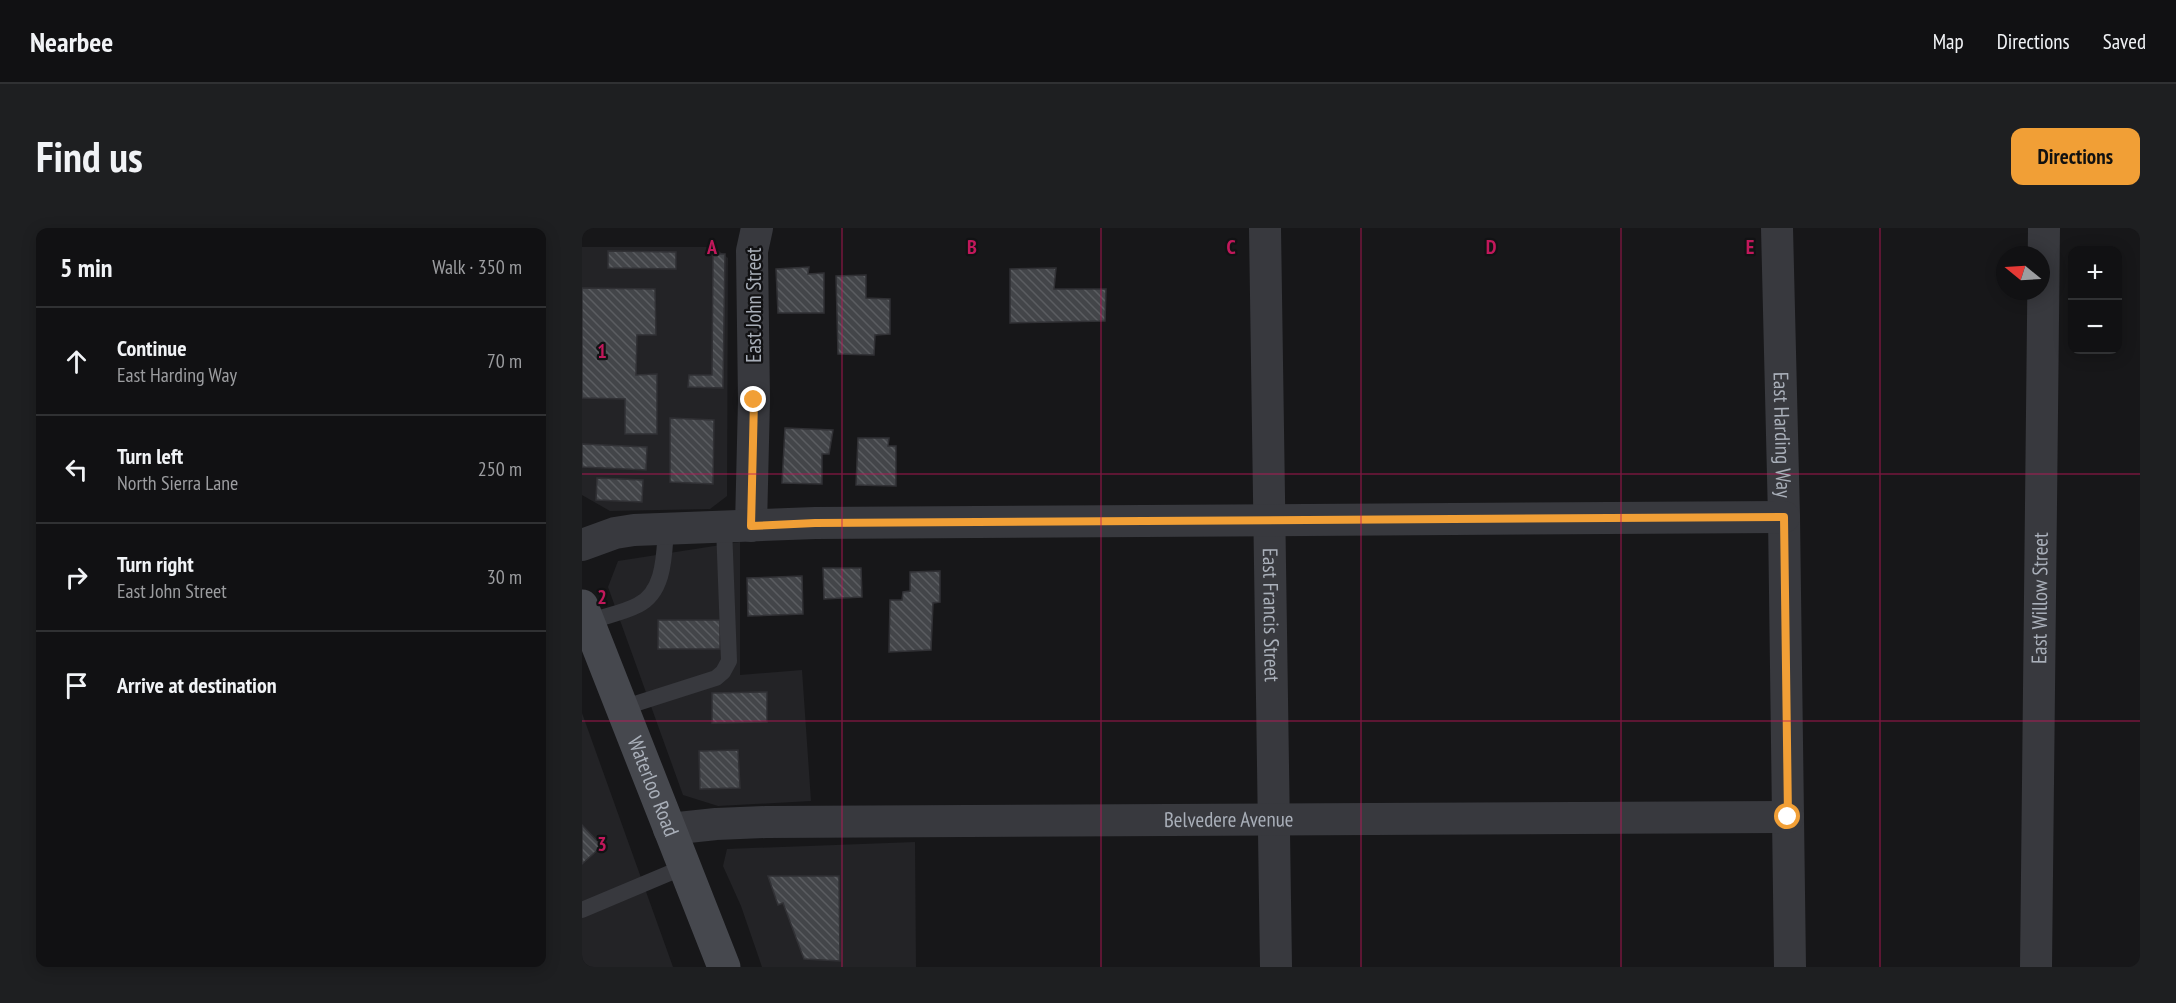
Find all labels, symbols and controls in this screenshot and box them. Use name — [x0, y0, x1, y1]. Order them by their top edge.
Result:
text: Nearbee — [30, 23, 113, 60]
text: Map — [1933, 28, 1964, 55]
text: Directions — [1997, 28, 2070, 55]
text: Saved — [2103, 28, 2146, 55]
button: Directions — [2011, 128, 2140, 185]
text: Find us — [36, 129, 143, 184]
text: A — [706, 234, 718, 260]
text: B — [967, 234, 977, 260]
text: C — [1226, 234, 1236, 260]
text: D — [1486, 234, 1497, 260]
text: E — [1746, 234, 1754, 260]
north arrow — [1996, 246, 2050, 300]
map controls — [2068, 246, 2122, 354]
button: + — [2068, 246, 2122, 300]
street label: East John Street — [740, 247, 767, 363]
text: 5 min — [60, 251, 113, 284]
text: Walk · 350 m — [432, 254, 522, 280]
button: − — [2068, 300, 2122, 354]
text: Continue — [117, 334, 187, 362]
text: 1 — [597, 338, 607, 364]
icon: ahead — [60, 345, 93, 378]
text: 70 m — [487, 348, 522, 374]
text: East Harding Way — [117, 362, 237, 388]
street label: East Harding Way — [1767, 372, 1798, 498]
route end — [740, 386, 766, 412]
text: Turn left — [117, 442, 183, 470]
icon: left — [60, 453, 93, 486]
text: 250 m — [478, 456, 522, 482]
text: North Sierra Lane — [117, 470, 238, 496]
street label: East Willow Street — [2025, 532, 2054, 664]
street label: East Francis Street — [1257, 548, 1286, 682]
text: Turn right — [117, 550, 194, 578]
icon: right — [60, 561, 93, 594]
text: 30 m — [487, 564, 522, 590]
text: East John Street — [117, 578, 227, 604]
text: 2 — [597, 584, 607, 610]
icon: arrive — [60, 669, 93, 702]
text: Arrive at destination — [117, 671, 277, 699]
street label: Waterloo Road — [622, 732, 685, 840]
route start — [1774, 803, 1800, 829]
street label: Belvedere Avenue — [1164, 805, 1294, 833]
text: 3 — [597, 831, 607, 857]

